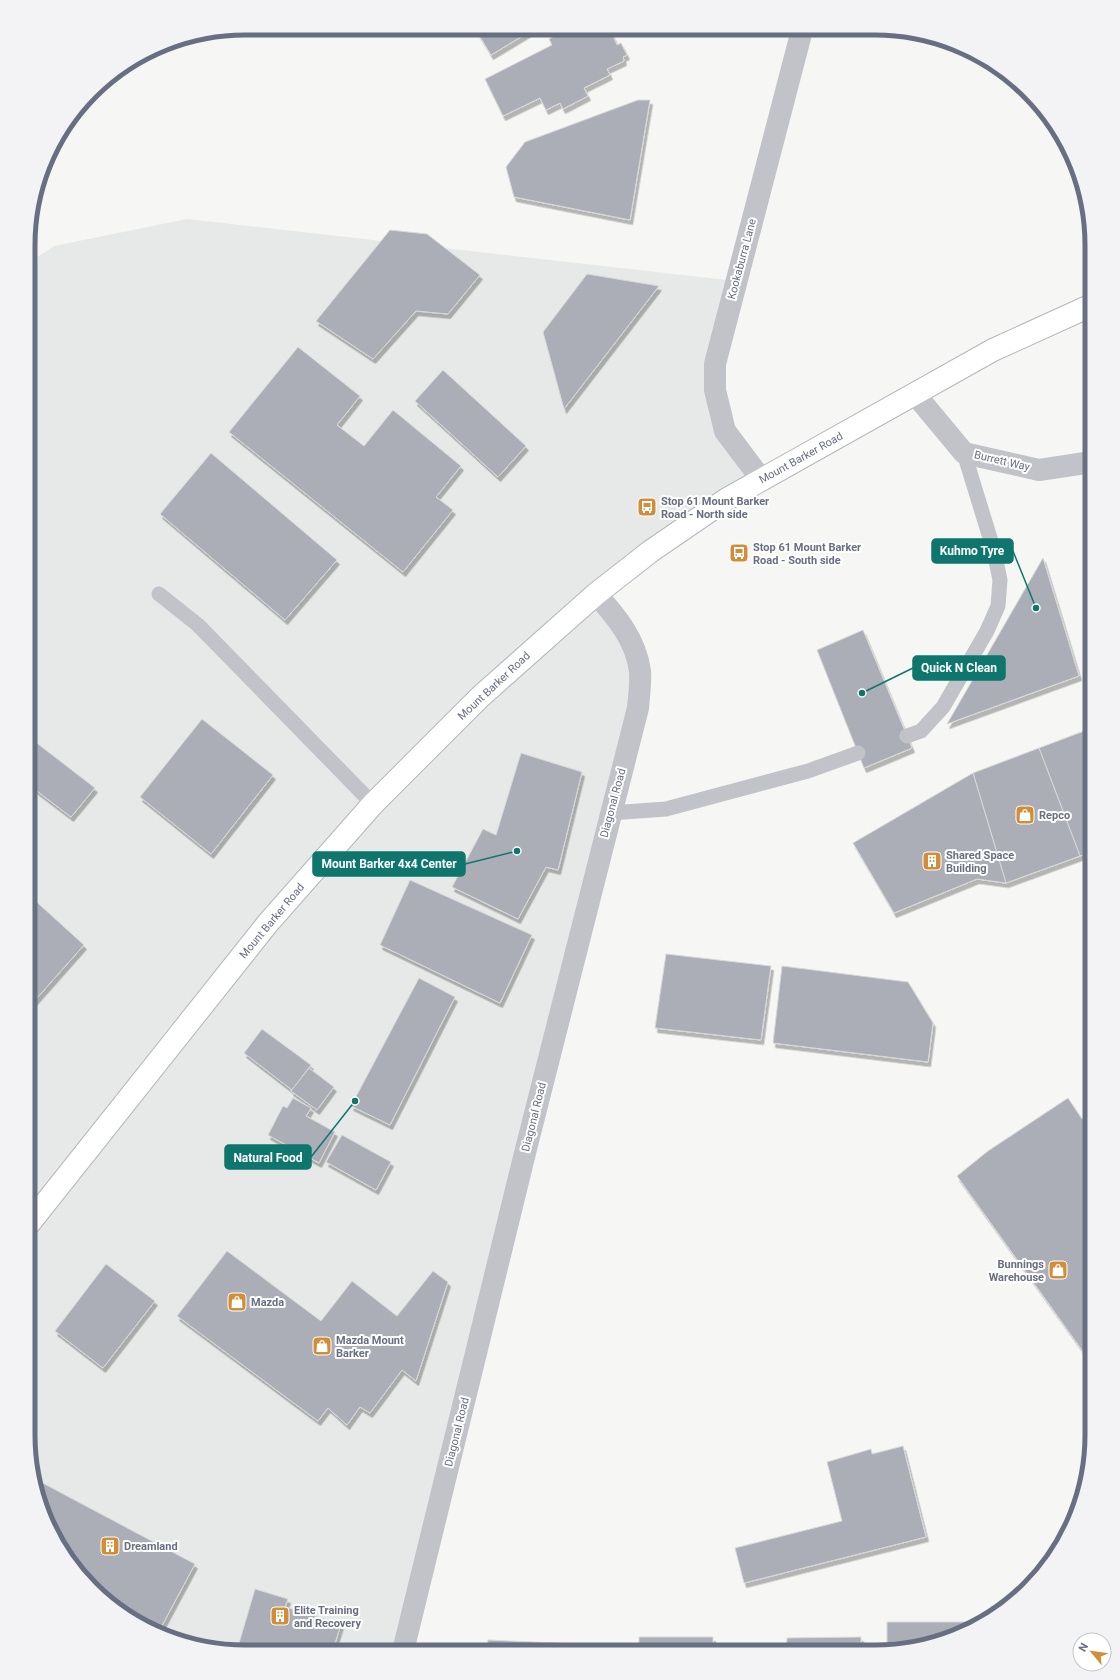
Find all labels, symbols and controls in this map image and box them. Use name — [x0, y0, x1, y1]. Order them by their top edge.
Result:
street label: Kookaburra Lane — [725, 217, 759, 301]
street label: Mount Barker Road — [757, 430, 845, 486]
street label: Burrett Way — [973, 448, 1032, 474]
place label: Stop 61 Mount Barker Road - North side — [661, 495, 769, 521]
bus stop icon: Stop 61 Mount Barker Road - North side — [636, 496, 658, 518]
callout: Kuhmo Tyre — [932, 539, 1013, 563]
place label: Stop 61 Mount Barker Road - South side — [753, 541, 861, 567]
bus stop icon: Stop 61 Mount Barker Road - South side — [728, 542, 750, 564]
text: Kuhmo Tyre — [940, 544, 1005, 558]
street label: Mount Barker Road — [455, 649, 533, 723]
callout: Quick N Clean — [913, 656, 1005, 680]
text: Quick N Clean — [921, 661, 997, 675]
street label: Diagonal Road — [598, 767, 628, 839]
shop icon: Repco — [1014, 804, 1036, 826]
place label: Repco — [1039, 809, 1070, 822]
place label: Shared Space Building — [946, 849, 1014, 875]
building icon: Shared Space Building — [921, 850, 943, 872]
callout: Mount Barker 4x4 Center — [313, 852, 465, 876]
text: Mount Barker 4x4 Center — [321, 857, 457, 871]
street label: Mount Barker Road — [237, 881, 307, 961]
street label: Diagonal Road — [519, 1081, 549, 1153]
callout: Natural Food — [225, 1145, 311, 1169]
text: Natural Food — [233, 1151, 303, 1165]
place label: Bunnings Warehouse — [989, 1258, 1044, 1284]
shop icon: Bunnings Warehouse — [1047, 1259, 1069, 1281]
shop icon: Mazda — [226, 1291, 248, 1313]
place label: Mazda — [251, 1296, 284, 1309]
place label: Mazda Mount Barker — [336, 1334, 404, 1360]
shop icon: Mazda Mount Barker — [311, 1335, 333, 1357]
street label: Diagonal Road — [442, 1396, 472, 1468]
building icon: Dreamland — [99, 1535, 121, 1557]
place label: Dreamland — [124, 1540, 178, 1553]
place label: Elite Training and Recovery — [294, 1604, 361, 1630]
building icon: Elite Training and Recovery — [269, 1605, 291, 1627]
north arrow — [1072, 1632, 1112, 1672]
text: N — [1076, 1641, 1091, 1654]

